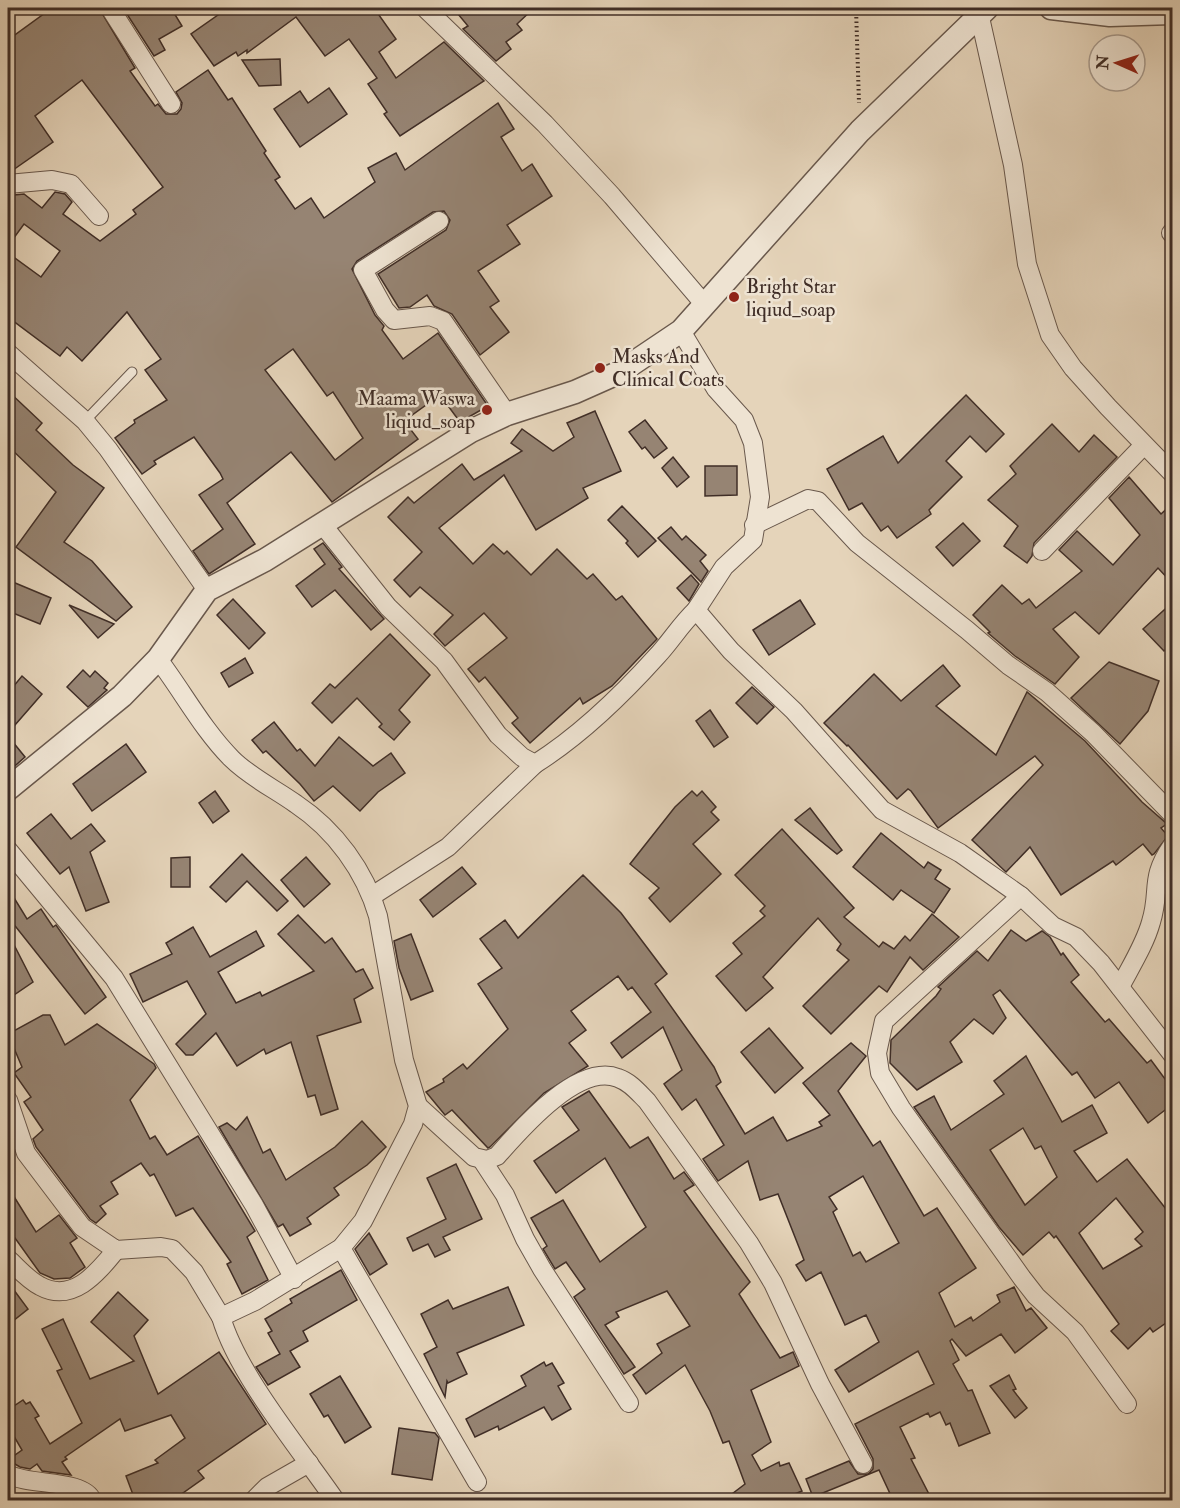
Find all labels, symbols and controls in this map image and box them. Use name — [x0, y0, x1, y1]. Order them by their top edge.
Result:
north arrow — [1087, 33, 1147, 93]
text: N — [1093, 54, 1113, 71]
place label: Bright Star liqiud_soap — [746, 274, 837, 323]
marker: Bright Star liqiud_soap — [727, 290, 741, 304]
place label: Masks And Clinical Coats — [612, 344, 724, 392]
marker: Masks And Clinical Coats — [593, 361, 607, 375]
place label: Maama Waswa liqiud_soap — [357, 386, 476, 435]
marker: Maama Waswa liqiud_soap — [480, 403, 494, 417]

